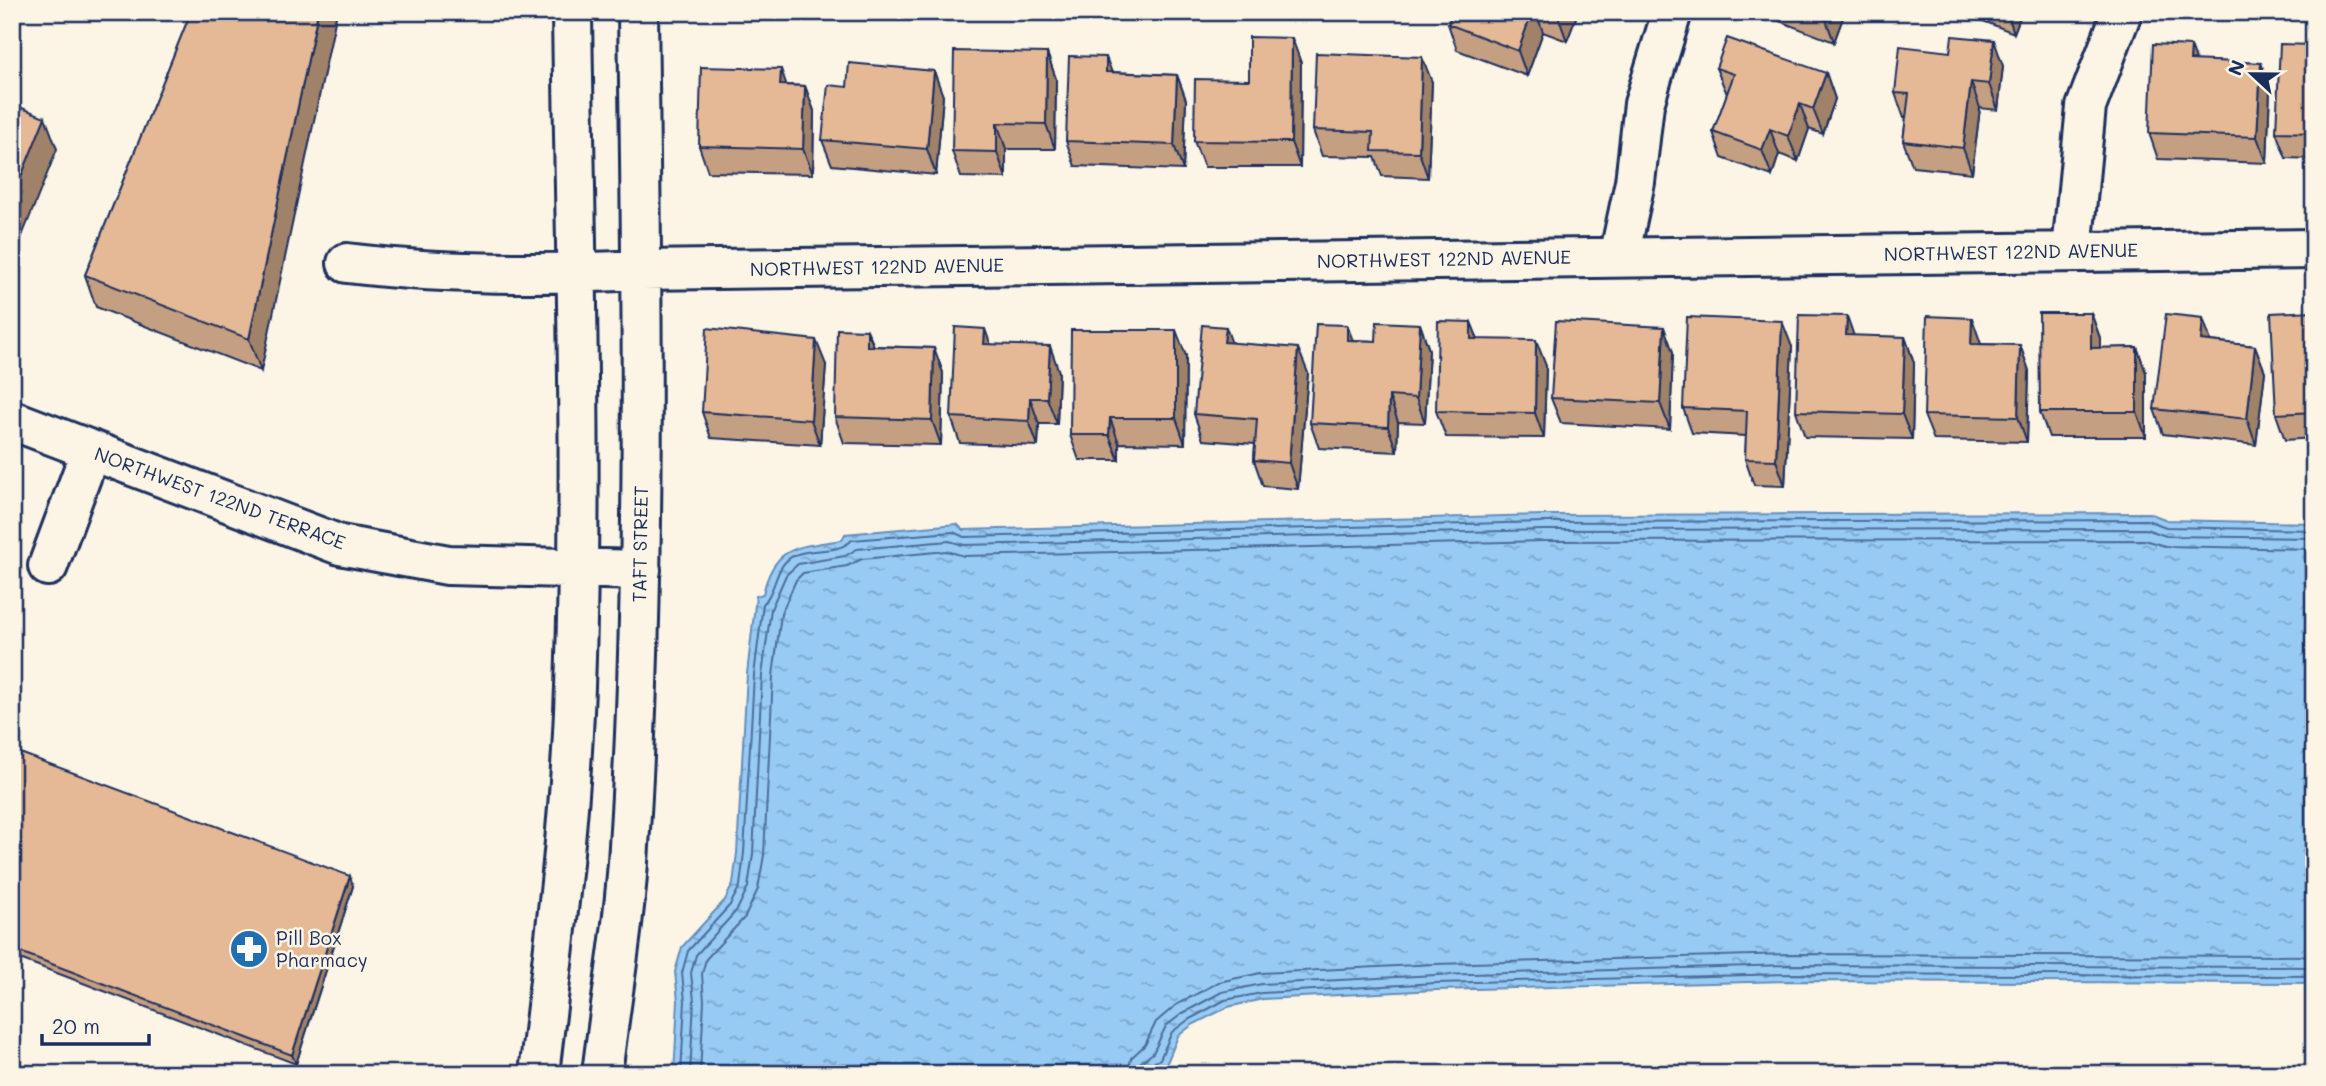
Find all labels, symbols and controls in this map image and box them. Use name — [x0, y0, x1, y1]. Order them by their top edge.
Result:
north arrow — [2218, 38, 2288, 108]
text: N — [2221, 56, 2250, 79]
street label: NORTHWEST 122ND AVENUE — [1884, 237, 2138, 266]
street label: NORTHWEST 122ND AVENUE — [1317, 244, 1571, 273]
street label: NORTHWEST 122ND AVENUE — [750, 252, 1004, 281]
street label: NORTHWEST 122ND TERRACE — [91, 440, 349, 555]
street label: TAFT STREET — [626, 485, 653, 603]
place label: Pill Box Pharmacy — [276, 925, 368, 972]
pharmacy icon: Pill Box Pharmacy — [228, 928, 270, 970]
scale bar — [42, 1002, 149, 1046]
text: 20 m — [52, 1012, 100, 1039]

